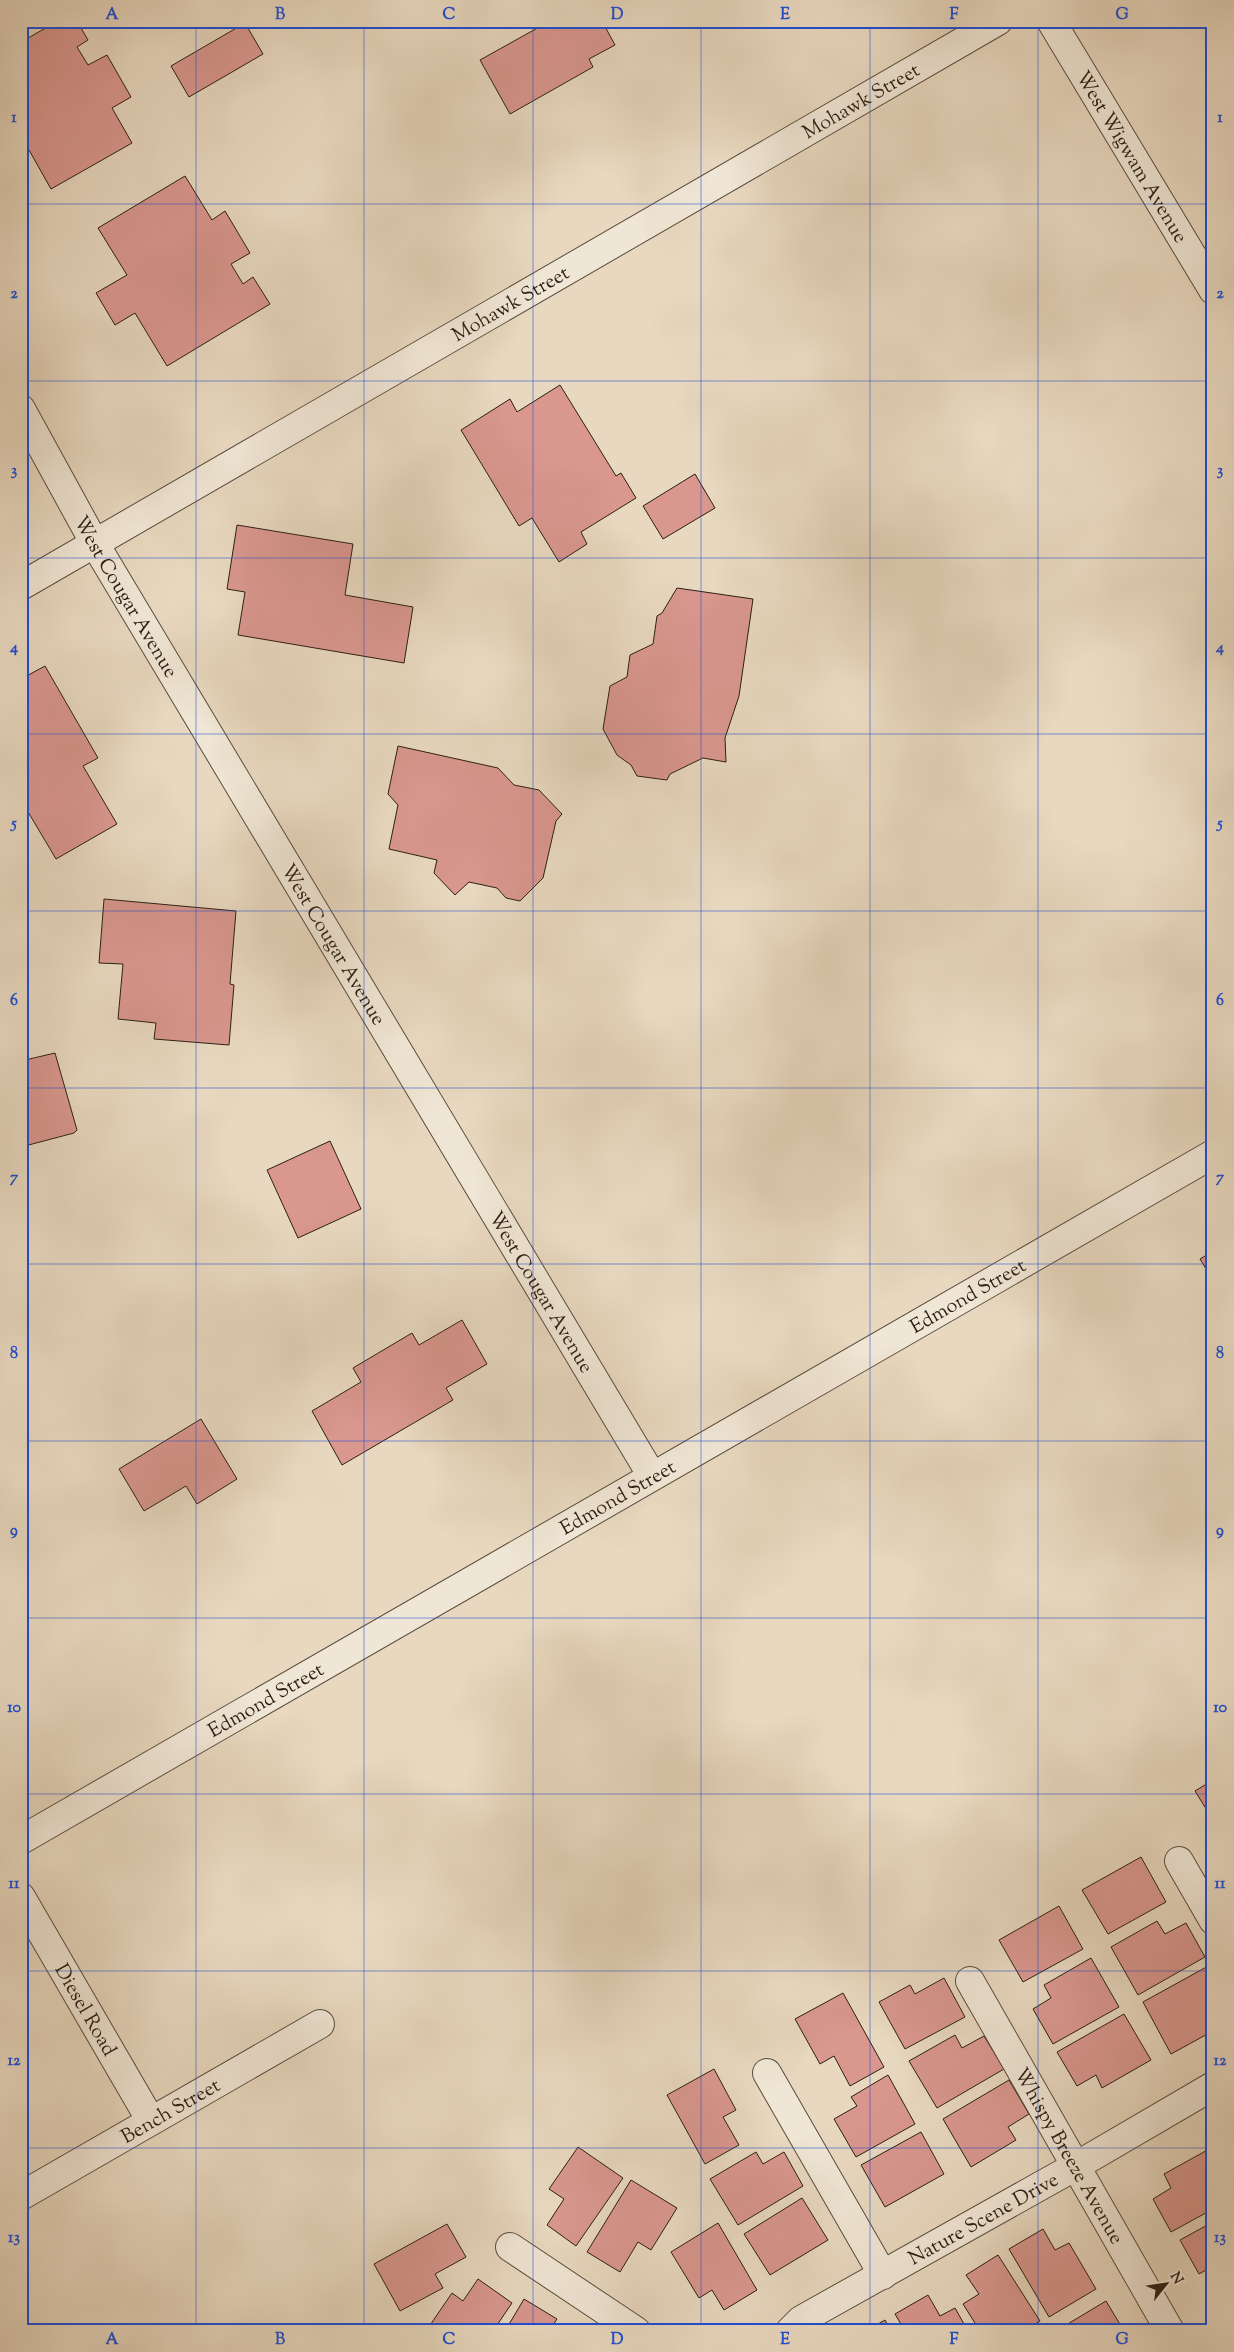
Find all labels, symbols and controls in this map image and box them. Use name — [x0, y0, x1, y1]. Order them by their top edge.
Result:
text: A — [106, 4, 119, 27]
text: B — [275, 4, 285, 27]
text: C — [443, 4, 456, 27]
text: D — [611, 4, 624, 27]
text: E — [780, 4, 790, 27]
text: F — [950, 4, 959, 27]
text: G — [1115, 4, 1129, 27]
street label: Mohawk Street — [798, 57, 926, 148]
street label: West Wigwam Avenue — [1067, 66, 1194, 249]
text: 1 — [11, 107, 17, 130]
text: 1 — [1217, 107, 1223, 130]
street label: Mohawk Street — [447, 260, 576, 351]
text: 2 — [10, 283, 18, 306]
text: 2 — [1216, 283, 1224, 306]
text: 3 — [11, 460, 18, 483]
text: 3 — [1217, 460, 1224, 483]
street label: West Cougar Avenue — [65, 511, 184, 684]
text: 4 — [9, 637, 18, 660]
text: 4 — [1215, 637, 1224, 660]
text: 5 — [9, 813, 17, 836]
text: 5 — [1215, 813, 1223, 836]
street label: West Cougar Avenue — [272, 859, 392, 1032]
text: 6 — [10, 990, 18, 1013]
text: 6 — [1216, 990, 1224, 1013]
text: 7 — [10, 1167, 19, 1190]
text: 7 — [1216, 1167, 1225, 1190]
street label: West Cougar Avenue — [480, 1207, 599, 1379]
street label: Edmond Street — [905, 1253, 1032, 1342]
text: 8 — [10, 1343, 18, 1366]
text: 8 — [1216, 1343, 1224, 1366]
street label: Edmond Street — [555, 1454, 682, 1544]
text: 9 — [10, 1520, 18, 1543]
text: 9 — [1216, 1520, 1224, 1543]
street label: Edmond Street — [203, 1657, 330, 1746]
text: 10 — [7, 1697, 21, 1720]
text: 10 — [1213, 1697, 1227, 1720]
text: 11 — [9, 1873, 20, 1896]
text: 11 — [1215, 1873, 1226, 1896]
street label: Diesel Road — [46, 1959, 122, 2062]
text: 12 — [8, 2050, 21, 2073]
text: 12 — [1214, 2050, 1227, 2073]
street label: Whispy Breeze Avenue — [1006, 2063, 1130, 2250]
street label: Bench Street — [116, 2072, 226, 2152]
street label: Nature Scene Drive — [904, 2167, 1064, 2274]
text: 13 — [8, 2227, 20, 2250]
text: 13 — [1214, 2227, 1226, 2250]
north arrow — [1142, 2260, 1192, 2310]
text: N — [1164, 2269, 1187, 2288]
text: A — [106, 2329, 119, 2352]
text: B — [275, 2329, 285, 2352]
text: C — [443, 2329, 456, 2352]
text: D — [611, 2329, 624, 2352]
text: E — [780, 2329, 790, 2352]
text: F — [950, 2329, 959, 2352]
text: G — [1115, 2329, 1129, 2352]

